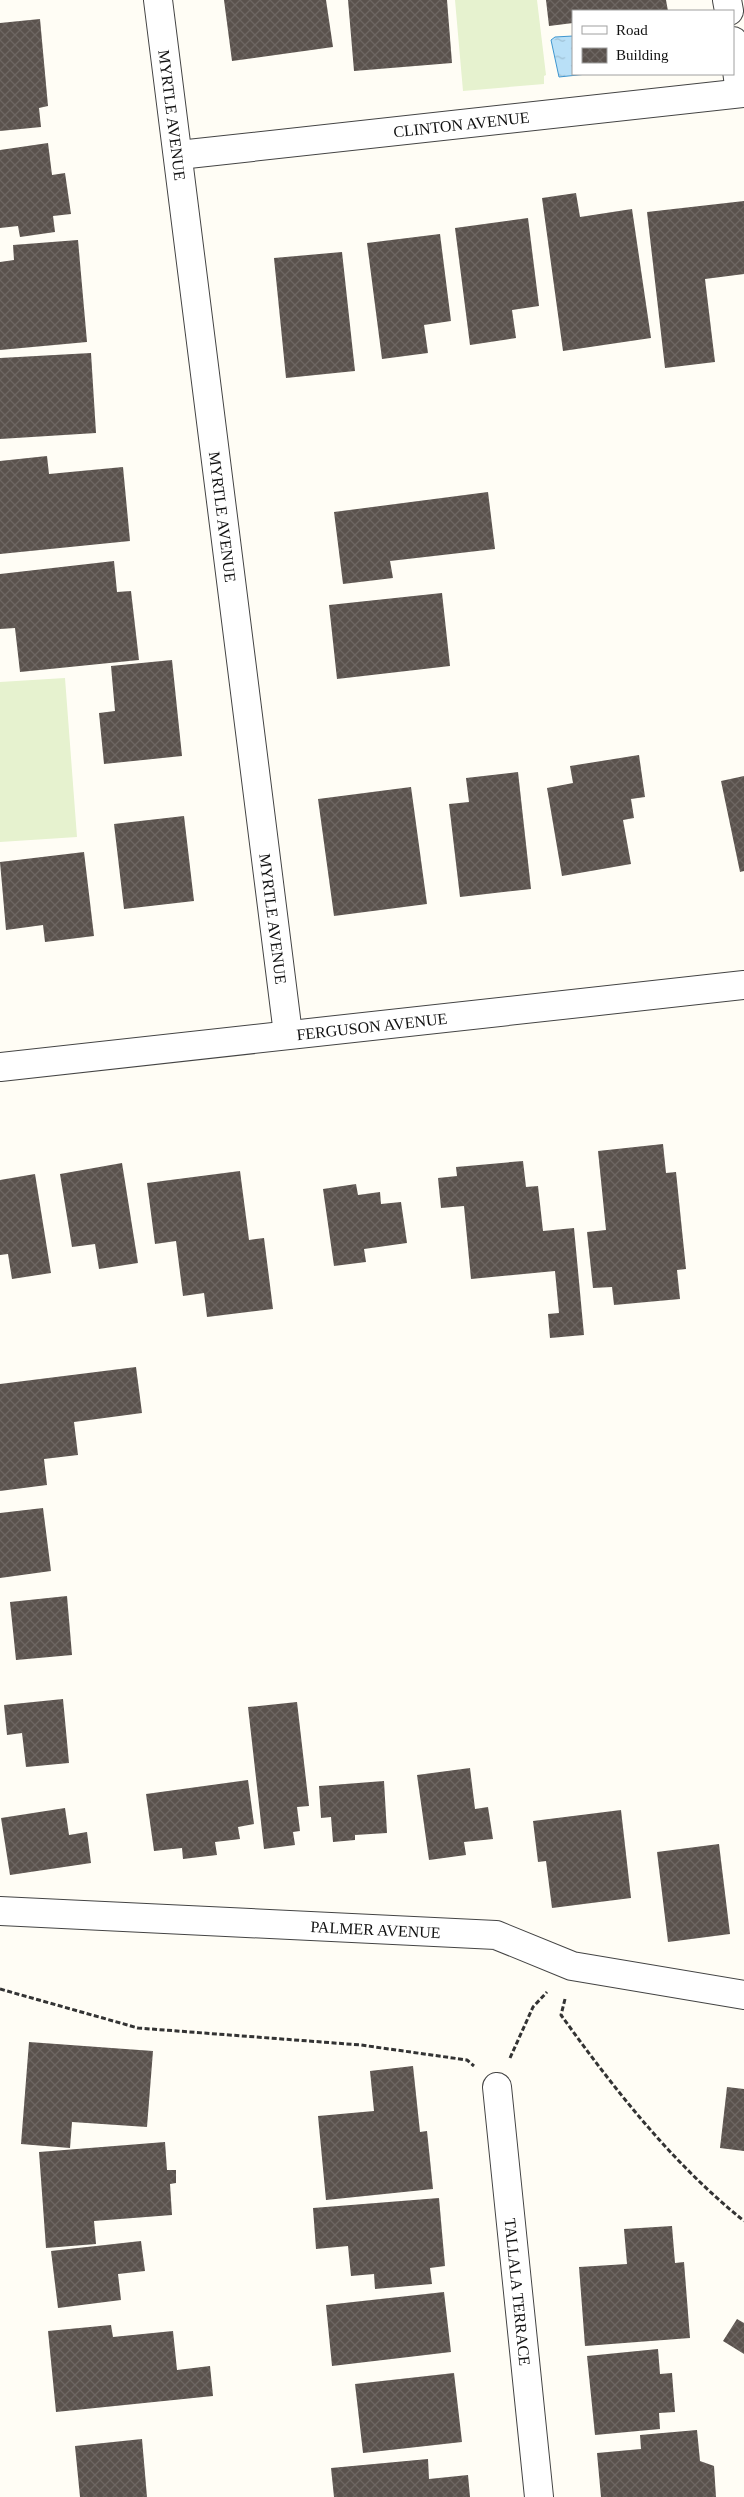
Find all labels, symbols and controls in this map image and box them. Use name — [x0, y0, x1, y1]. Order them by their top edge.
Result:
legend — [572, 10, 734, 75]
text: Road — [616, 22, 648, 38]
text: Building — [616, 47, 669, 63]
street label: MYRTLE AVENUE — [155, 49, 189, 182]
street label: CLINTON AVENUE — [392, 109, 530, 140]
street label: MYRTLE AVENUE — [206, 451, 239, 583]
street label: MYRTLE AVENUE — [256, 852, 290, 985]
street label: FERGUSON AVENUE — [296, 1010, 448, 1043]
street label: PALMER AVENUE — [310, 1918, 441, 1941]
street label: TALLALA TERRACE — [501, 2217, 534, 2367]

